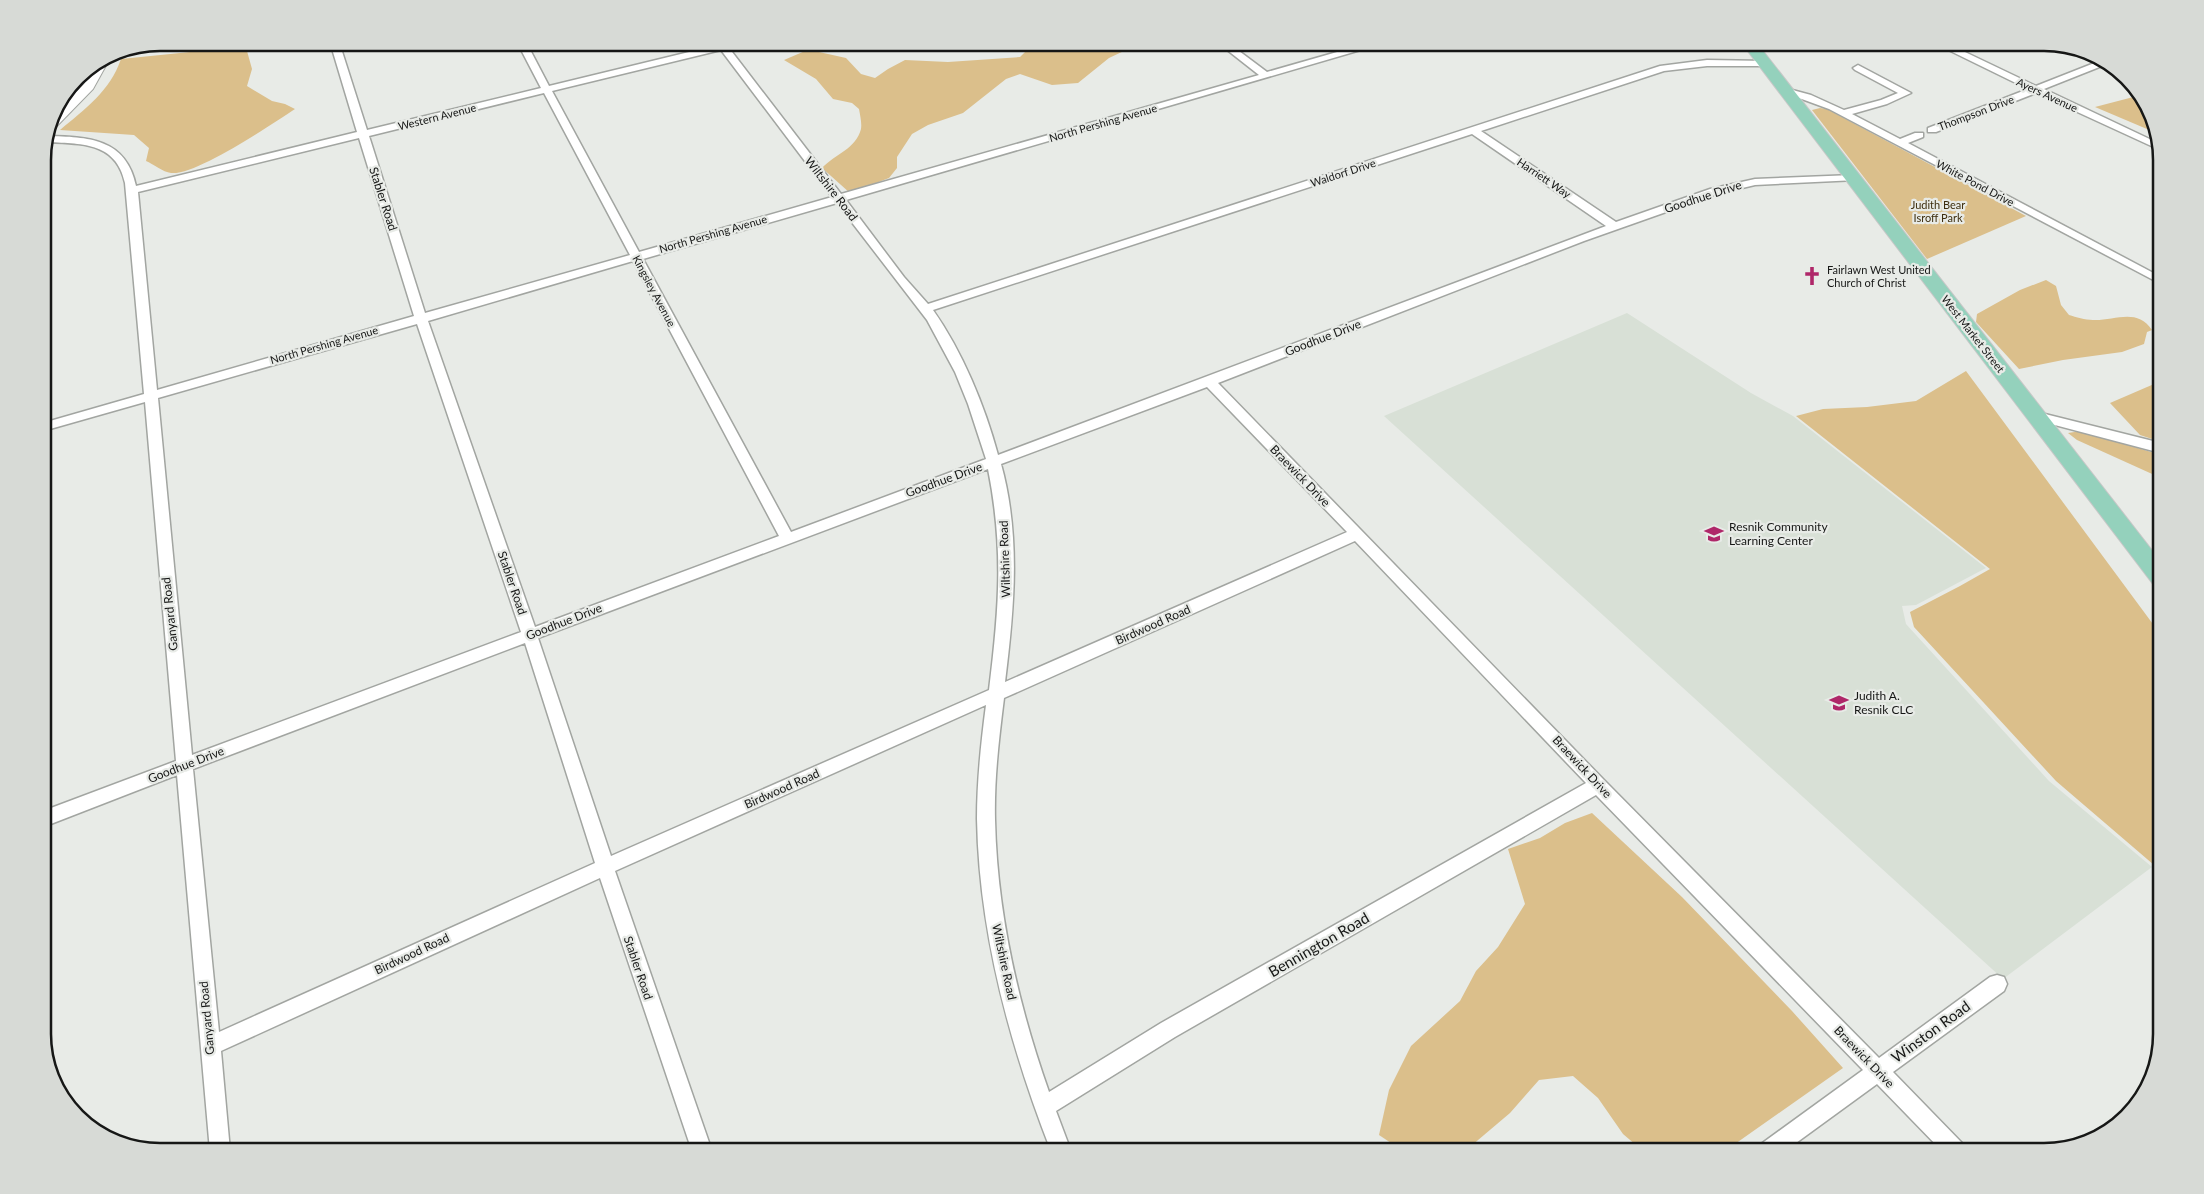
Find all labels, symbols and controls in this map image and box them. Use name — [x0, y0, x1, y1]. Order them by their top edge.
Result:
street label: Ayers Avenue — [2015, 75, 2080, 114]
street label: Thompson Drive — [1936, 92, 2016, 133]
street label: Western Avenue — [396, 100, 477, 133]
street label: North Pershing Avenue — [1047, 101, 1159, 144]
street label: Wiltshire Road — [802, 154, 861, 224]
street label: Harriett Way — [1515, 155, 1574, 201]
street label: Waldorf Drive — [1309, 156, 1377, 189]
street label: White Pond Drive — [1934, 157, 2017, 209]
street label: Stabler Road — [366, 165, 401, 233]
street label: Goodhue Drive — [1662, 177, 1743, 216]
park label: Judith Bear Isroff Park — [1911, 198, 1965, 224]
street label: North Pershing Avenue — [657, 212, 769, 255]
street label: Kingsley Avenue — [630, 253, 679, 329]
place label: Fairlawn West United Church of Christ — [1827, 263, 1931, 289]
church icon: Fairlawn West United Church of Christ — [1801, 265, 1823, 287]
street label: West Market Street — [1939, 292, 2008, 375]
street label: Goodhue Drive — [1283, 316, 1363, 359]
street label: North Pershing Avenue — [268, 323, 380, 366]
street label: Braewick Drive — [1267, 442, 1334, 510]
street label: Goodhue Drive — [903, 459, 984, 500]
place label: Resnik Community Learning Center — [1729, 519, 1828, 548]
street label: Wiltshire Road — [996, 520, 1013, 598]
school or university icon: Resnik Community Learning Center — [1703, 523, 1725, 545]
street label: Stabler Road — [495, 549, 530, 617]
street label: Ganyard Road — [158, 577, 181, 652]
street label: Goodhue Drive — [524, 600, 604, 643]
street label: Birdwood Road — [1113, 601, 1193, 648]
place label: Judith A. Resnik CLC — [1854, 688, 1913, 717]
school or university icon: Judith A. Resnik CLC — [1828, 692, 1850, 714]
street label: Braewick Drive — [1550, 732, 1615, 801]
street label: Goodhue Drive — [146, 743, 226, 786]
street label: Birdwood Road — [742, 765, 822, 812]
street label: Bennington Road — [1265, 908, 1372, 980]
street label: Wiltshire Road — [989, 923, 1020, 1001]
street label: Birdwood Road — [372, 930, 452, 977]
street label: Stabler Road — [621, 934, 656, 1002]
street label: Ganyard Road — [196, 981, 217, 1055]
street label: Winston Road — [1887, 996, 1973, 1066]
street label: Braewick Drive — [1831, 1023, 1898, 1091]

